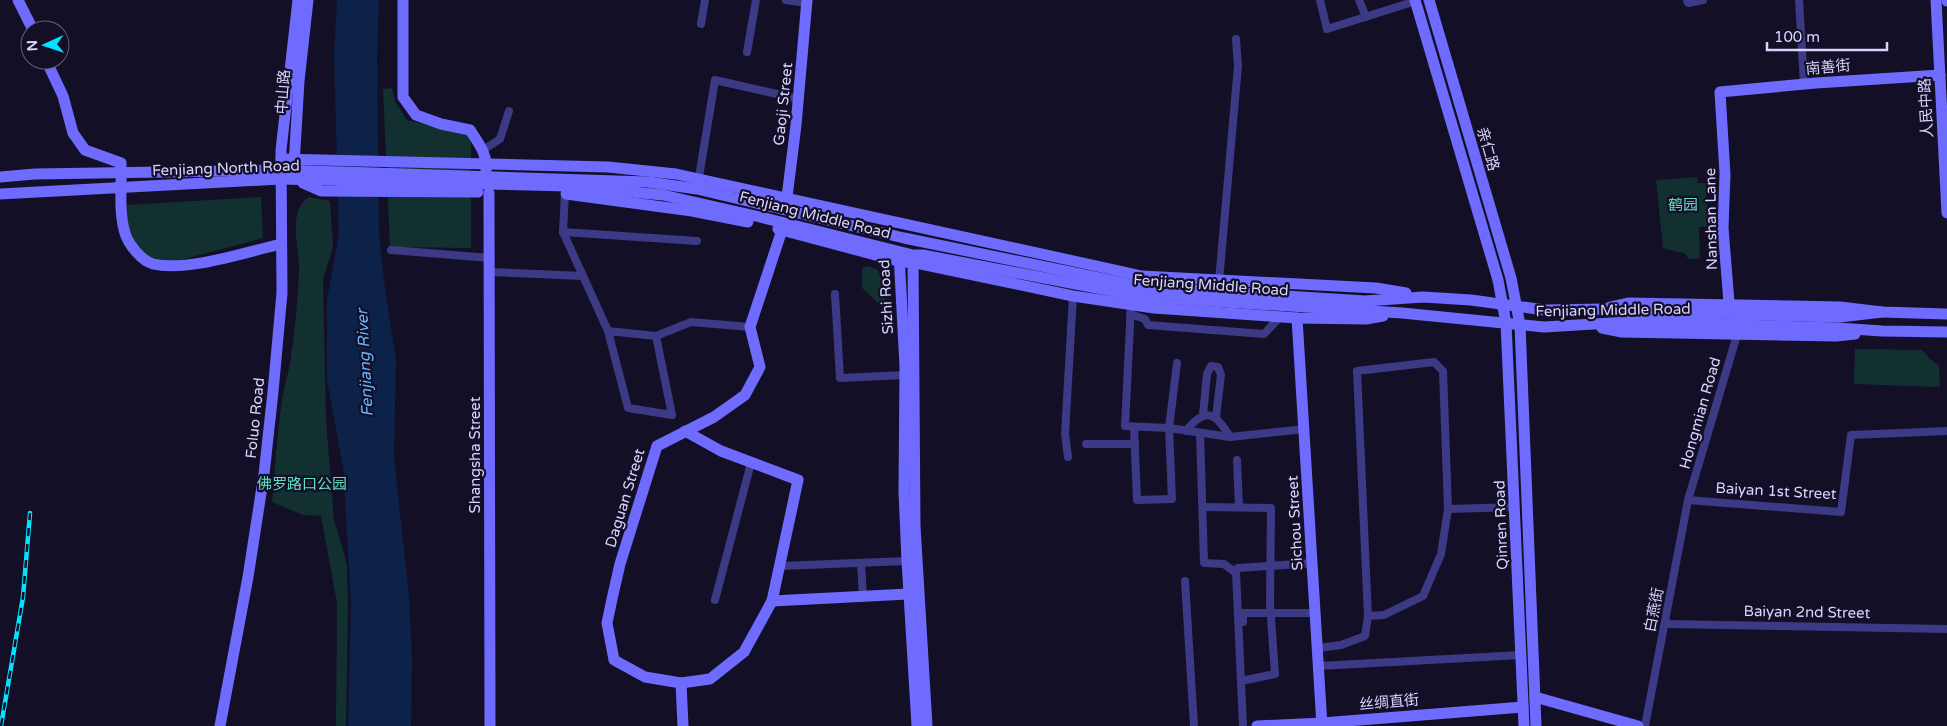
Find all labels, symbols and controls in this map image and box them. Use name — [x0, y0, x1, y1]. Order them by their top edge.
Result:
north arrow — [20, 20, 70, 70]
scale bar — [1767, 20, 1887, 52]
text: 100 m — [1774, 28, 1820, 46]
text: N — [24, 40, 41, 52]
street label: 南善街 — [1805, 56, 1851, 78]
street label: Gaoji Street — [770, 61, 796, 146]
street label: 中山路 — [272, 69, 294, 115]
street label: 人民中路 — [1915, 78, 1937, 138]
street label: 亲仁路 — [1473, 125, 1503, 173]
street label: Fenjiang North Road — [152, 156, 300, 180]
street label: Nanshan Lane — [1701, 168, 1721, 270]
street label: Fenjiang Middle Road — [737, 187, 893, 243]
park label: 鹤园 — [1668, 196, 1698, 214]
street label: Sizhi Road — [875, 259, 897, 335]
street label: Fenjiang Middle Road — [1133, 271, 1289, 299]
street label: Fenjiang Middle Road — [1535, 300, 1691, 320]
water label: Fenjiang River — [352, 307, 378, 417]
street label: Hongmian Road — [1675, 355, 1725, 471]
street label: Foluo Road — [242, 377, 268, 459]
street label: Shangsha Street — [466, 396, 484, 513]
street label: Daguan Street — [601, 446, 649, 550]
park label: 佛罗路口公园 — [257, 475, 347, 493]
street label: Sichou Street — [1284, 475, 1306, 571]
street label: Baiyan 1st Street — [1715, 479, 1837, 503]
street label: Qinren Road — [1490, 480, 1512, 570]
street label: 白燕街 — [1641, 586, 1667, 634]
street label: Baiyan 2nd Street — [1743, 602, 1871, 622]
street label: 丝绸直街 — [1358, 690, 1420, 714]

